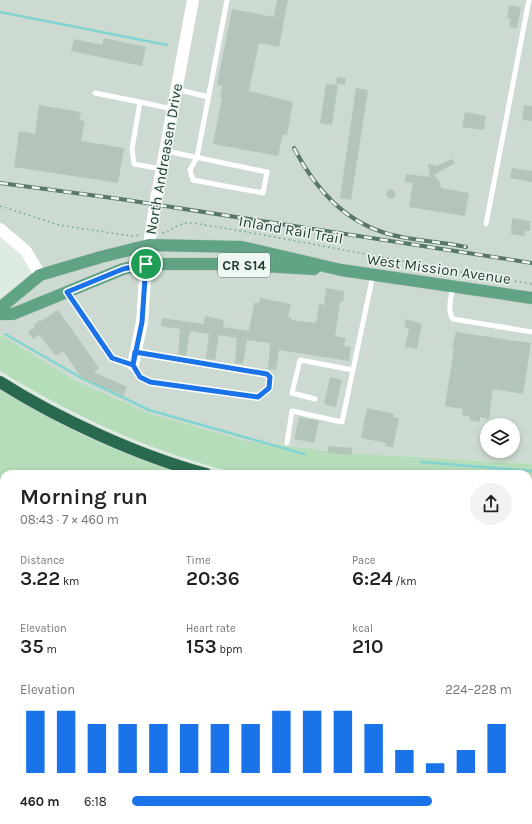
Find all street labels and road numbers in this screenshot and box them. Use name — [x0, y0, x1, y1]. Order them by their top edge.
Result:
street label: North Andreasen Drive — [142, 82, 186, 236]
street label: Inland Rail Trail — [237, 212, 345, 248]
street label: West Mission Avenue — [366, 250, 512, 288]
road number: CR S14 — [218, 253, 270, 277]

